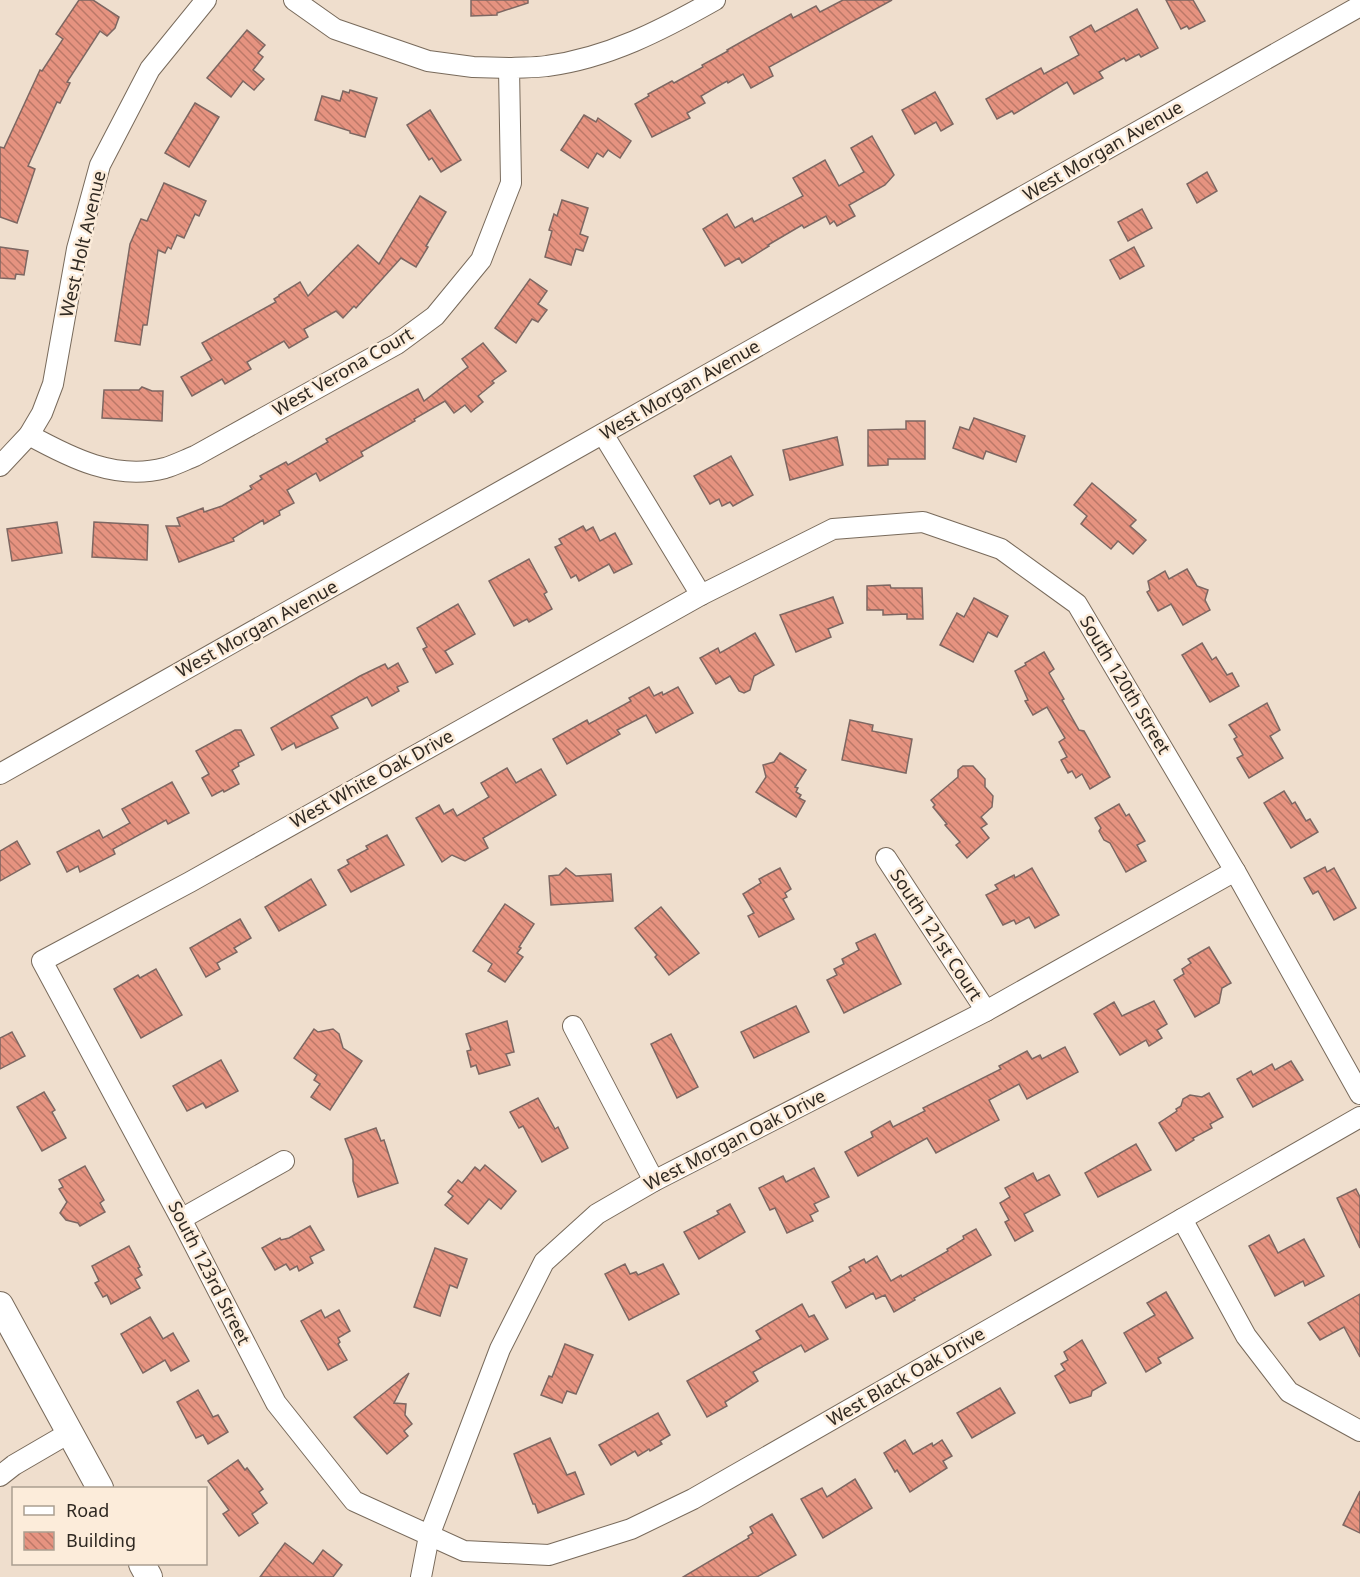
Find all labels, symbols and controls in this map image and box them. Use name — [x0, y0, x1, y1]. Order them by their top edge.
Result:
street label: West Morgan Avenue — [1018, 94, 1187, 206]
street label: West Holt Avenue — [54, 168, 111, 319]
street label: West Verona Court — [268, 321, 417, 421]
street label: West Morgan Avenue — [595, 333, 764, 445]
street label: West Morgan Avenue — [172, 574, 341, 682]
street label: South 120th Street — [1075, 611, 1177, 759]
street label: West White Oak Drive — [286, 723, 457, 833]
street label: South 121st Court — [885, 864, 989, 1005]
street label: West Morgan Oak Drive — [640, 1083, 829, 1195]
street label: South 123rd Street — [163, 1197, 257, 1349]
street label: West Black Oak Drive — [822, 1321, 989, 1431]
legend — [12, 1487, 207, 1565]
text: Road — [66, 1498, 109, 1522]
text: Building — [66, 1528, 136, 1552]

